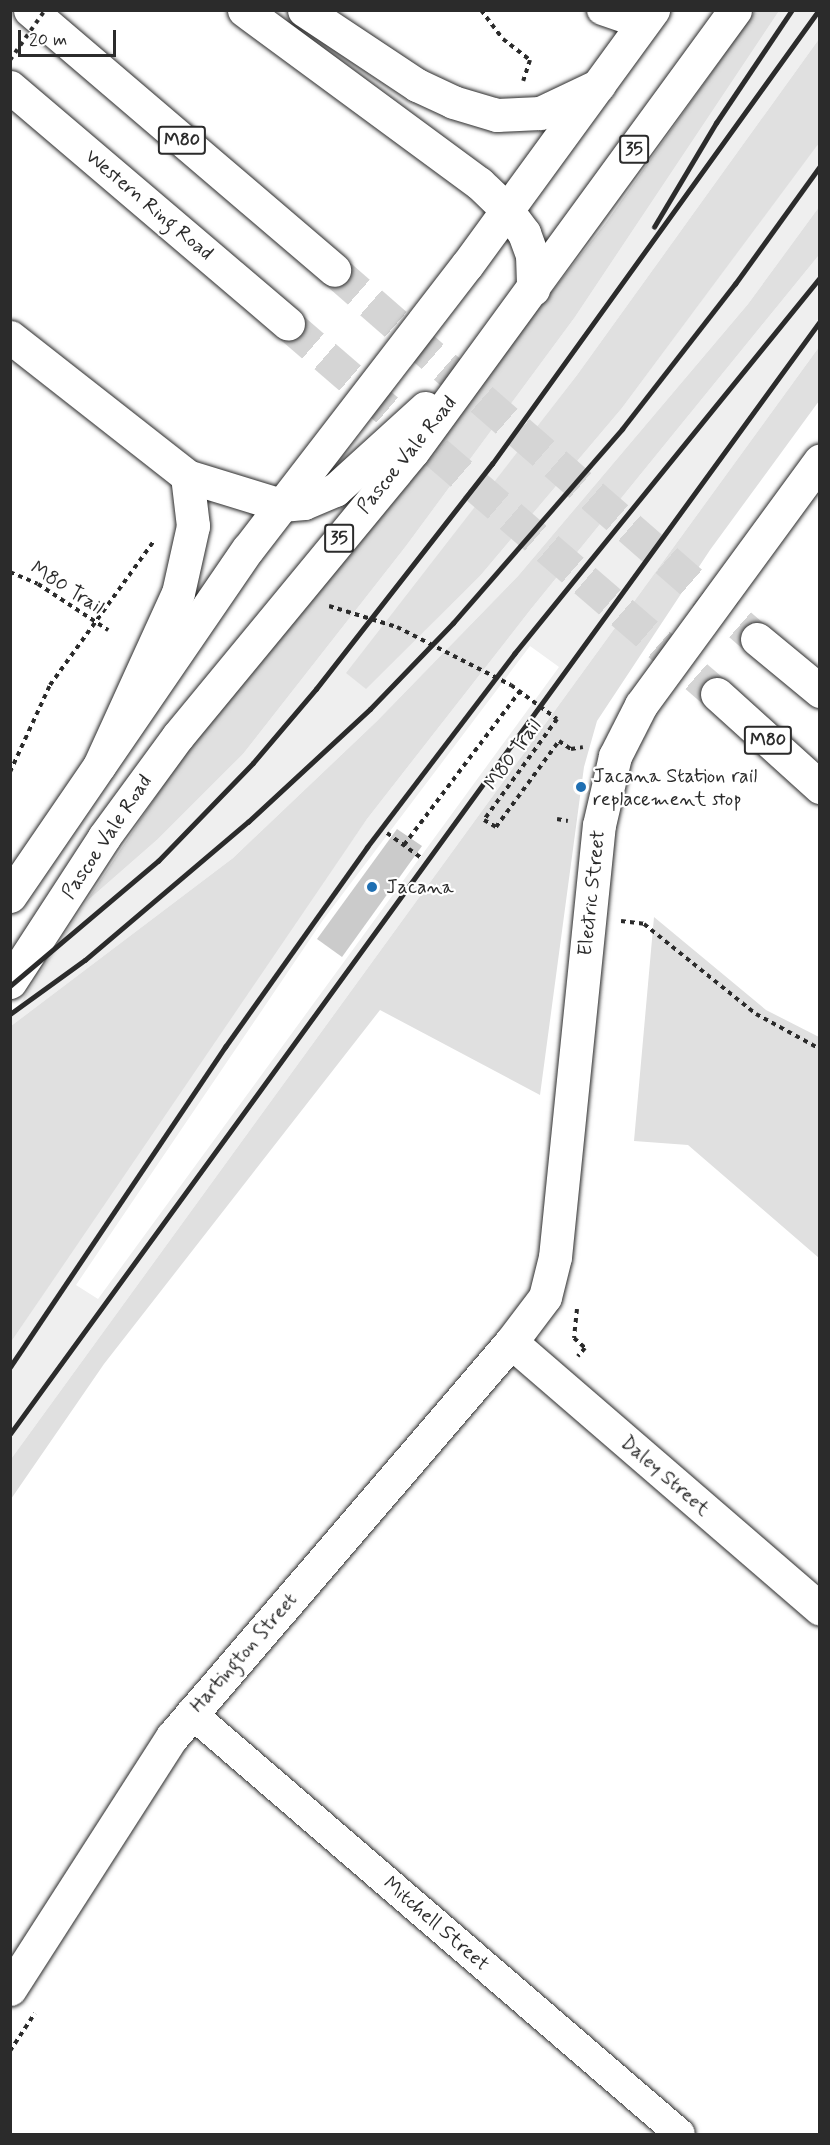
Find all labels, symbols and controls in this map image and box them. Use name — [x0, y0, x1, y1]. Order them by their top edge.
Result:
scale bar — [21, 18, 118, 56]
text: 20 m — [29, 28, 67, 52]
road number: M80 — [156, 125, 207, 155]
road number: 35 — [619, 134, 649, 164]
street label: Western Ring Road — [81, 145, 217, 265]
street label: Pascoe Vale Road — [352, 392, 462, 518]
road number: 35 — [324, 523, 354, 553]
street label: M80 Trail — [26, 556, 108, 620]
street label: M80 Trail — [479, 715, 547, 795]
road number: M80 — [742, 725, 794, 755]
place label: Jacana Station rail replacement stop — [593, 764, 759, 811]
street label: Pascoe Vale Road — [57, 771, 157, 903]
marker: Jacana Station rail replacement stop — [574, 780, 588, 794]
street label: Electric Street — [574, 829, 610, 957]
place label: Jacana — [386, 875, 454, 899]
marker: Jacana — [363, 878, 381, 896]
street label: Daley Street — [615, 1431, 715, 1521]
street label: Hartington Street — [184, 1587, 304, 1719]
street label: Mitchell Street — [379, 1872, 493, 1976]

